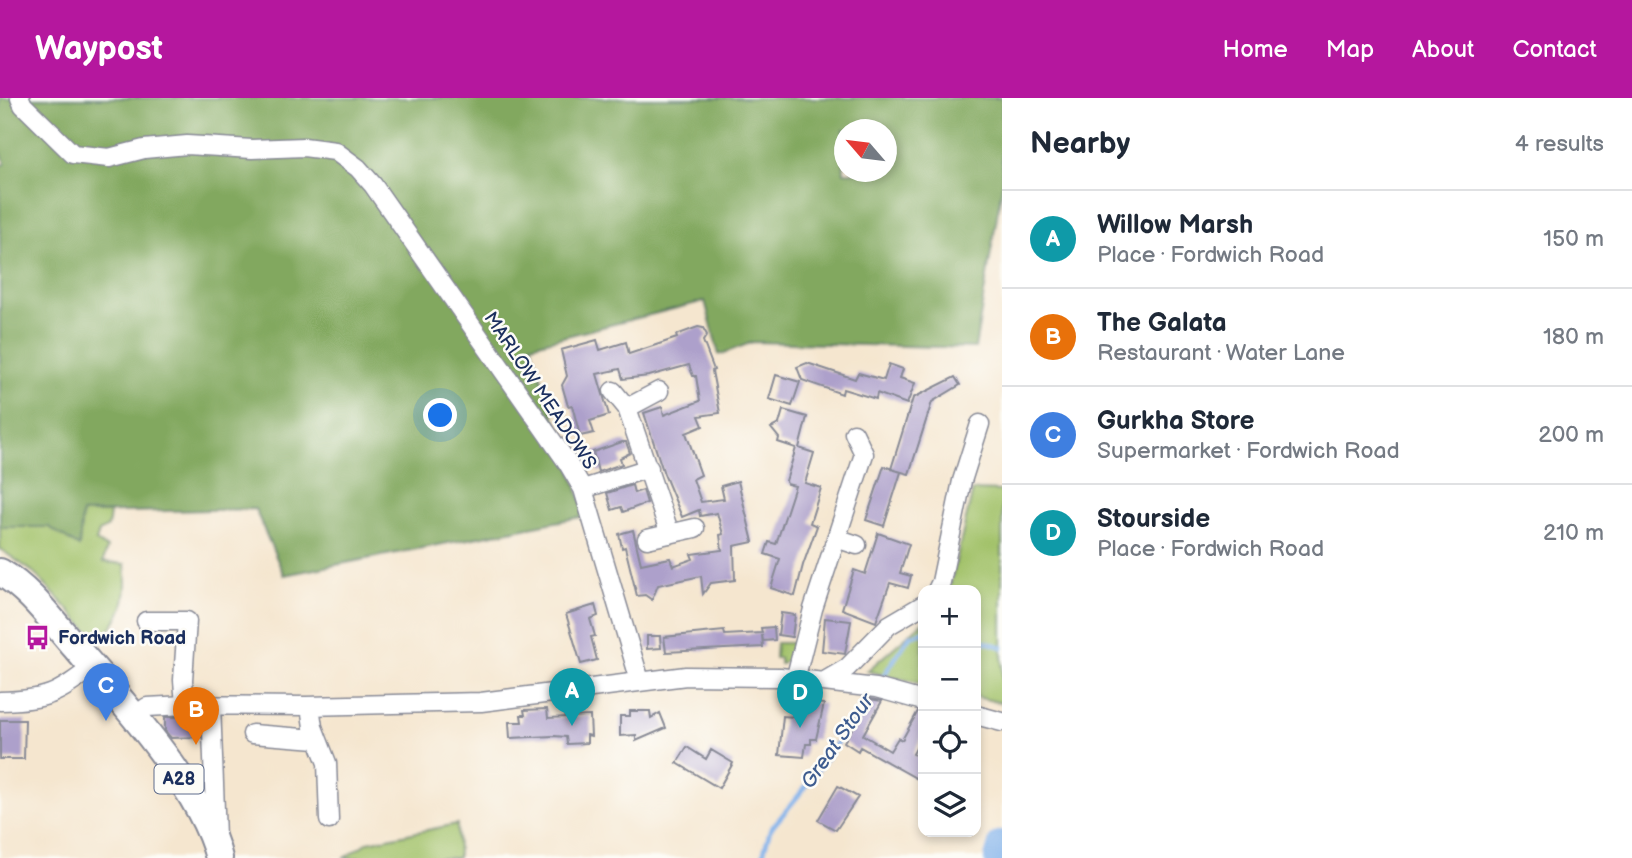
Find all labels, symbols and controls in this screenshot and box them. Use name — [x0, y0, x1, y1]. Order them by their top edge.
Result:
text: Waypost — [35, 29, 163, 69]
text: Home — [1223, 35, 1288, 64]
text: Map — [1326, 35, 1374, 64]
text: About — [1412, 35, 1474, 64]
text: Contact — [1512, 35, 1597, 64]
north arrow — [834, 119, 897, 182]
text: Nearby — [1030, 126, 1130, 162]
text: 4 results — [1515, 130, 1604, 158]
text: Willow Marsh — [1097, 210, 1253, 241]
text: A — [1046, 225, 1060, 253]
text: 150 m — [1543, 225, 1604, 253]
text: Place · Fordwich Road — [1097, 241, 1324, 269]
street label: MARLOW MEADOWS — [478, 308, 601, 474]
text: The Galata — [1097, 308, 1227, 339]
text: B — [1045, 323, 1061, 351]
text: 180 m — [1543, 323, 1604, 351]
text: Restaurant · Water Lane — [1097, 339, 1345, 367]
your location — [423, 398, 457, 432]
text: Gurkha Store — [1097, 406, 1254, 437]
text: C — [1045, 421, 1061, 449]
text: 200 m — [1538, 421, 1604, 449]
text: Supermarket · Fordwich Road — [1097, 437, 1400, 465]
text: Stourside — [1097, 504, 1210, 535]
text: D — [1045, 519, 1061, 547]
text: 210 m — [1543, 519, 1604, 547]
text: Place · Fordwich Road — [1097, 535, 1324, 563]
map controls — [918, 585, 981, 837]
button: + — [918, 585, 981, 648]
bus stop icon: Fordwich Road — [24, 623, 52, 651]
place label: Fordwich Road — [58, 627, 186, 650]
button: − — [918, 648, 981, 711]
pin: C — [83, 663, 129, 721]
pin: A — [549, 668, 595, 726]
pin: D — [777, 670, 823, 728]
pin: B — [173, 687, 219, 745]
water label: Great Stour — [796, 688, 880, 793]
button: locate — [918, 711, 981, 774]
road number: A28 — [154, 764, 204, 794]
button: layers — [918, 774, 981, 837]

